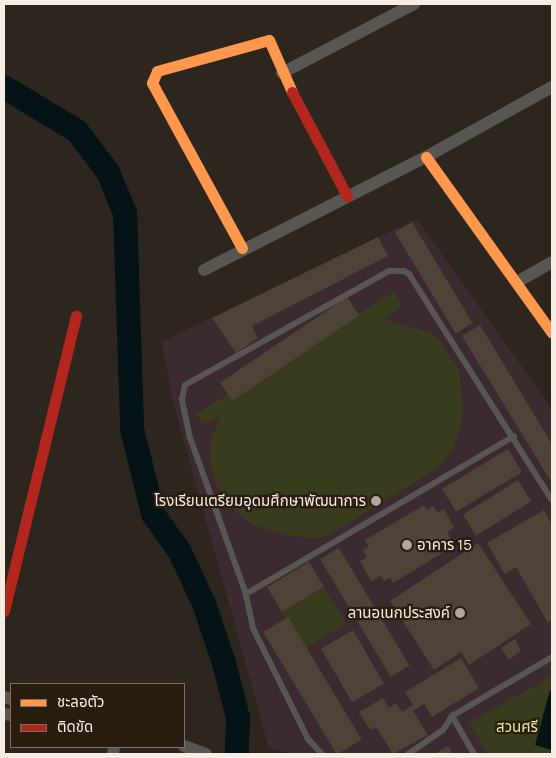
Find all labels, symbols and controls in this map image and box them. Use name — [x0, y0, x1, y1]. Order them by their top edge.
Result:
place label: โรงเรียนเตรียมอุดมศึกษาพัฒนาการ — [154, 492, 366, 510]
marker: โรงเรียนเตรียมอุดมศึกษาพัฒนาการ — [370, 495, 382, 507]
place label: อาคาร 15 — [417, 536, 472, 554]
marker: อาคาร 15 — [401, 539, 413, 551]
place label: ลานอเนกประสงค์ — [348, 604, 450, 622]
marker: ลานอเนกประสงค์ — [454, 607, 466, 619]
legend — [10, 683, 185, 748]
text: ชะลอตัว — [57, 691, 104, 712]
text: ติดขัด — [57, 716, 93, 737]
park label: สวนศรี — [496, 718, 538, 736]

